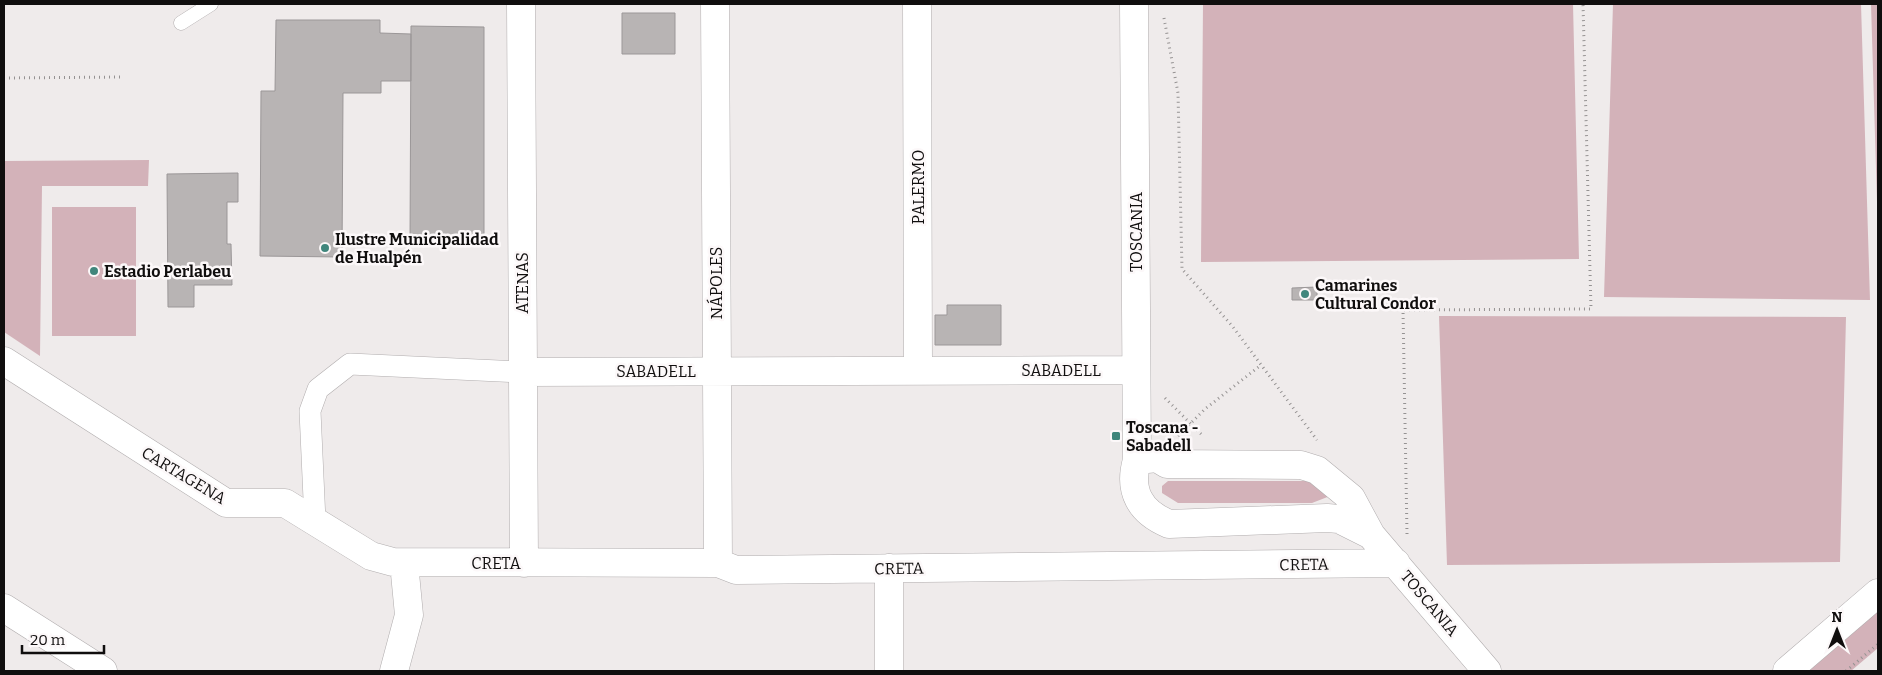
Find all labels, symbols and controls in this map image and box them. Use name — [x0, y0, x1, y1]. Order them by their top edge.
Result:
street label: PALERMO — [909, 149, 928, 225]
street label: TOSCANIA — [1127, 191, 1146, 272]
place label: Ilustre Municipalidad de Hualpén — [335, 230, 499, 267]
marker: Ilustre Municipalidad de Hualpén — [319, 242, 331, 254]
street label: NÁPOLES — [706, 247, 726, 319]
street label: ATENAS — [513, 252, 532, 314]
place label: Estadio Perlabeu — [104, 262, 231, 281]
marker: Estadio Perlabeu — [88, 265, 100, 277]
place label: Camarines Cultural Condor — [1315, 276, 1436, 313]
marker: Camarines Cultural Condor — [1299, 288, 1311, 300]
street label: SABADELL — [1021, 361, 1101, 380]
street label: SABADELL — [616, 362, 696, 381]
place label: Toscana - Sabadell — [1126, 418, 1199, 455]
marker: Toscana - Sabadell — [1110, 430, 1122, 442]
street label: CARTAGENA — [138, 443, 230, 508]
street label: CRETA — [471, 554, 521, 573]
street label: CRETA — [1279, 555, 1330, 574]
street label: CRETA — [874, 559, 925, 578]
street label: TOSCANIA — [1397, 567, 1463, 641]
north arrow — [1812, 605, 1862, 655]
text: N — [1832, 609, 1843, 626]
scale bar — [22, 622, 105, 654]
text: 20 m — [30, 631, 66, 649]

